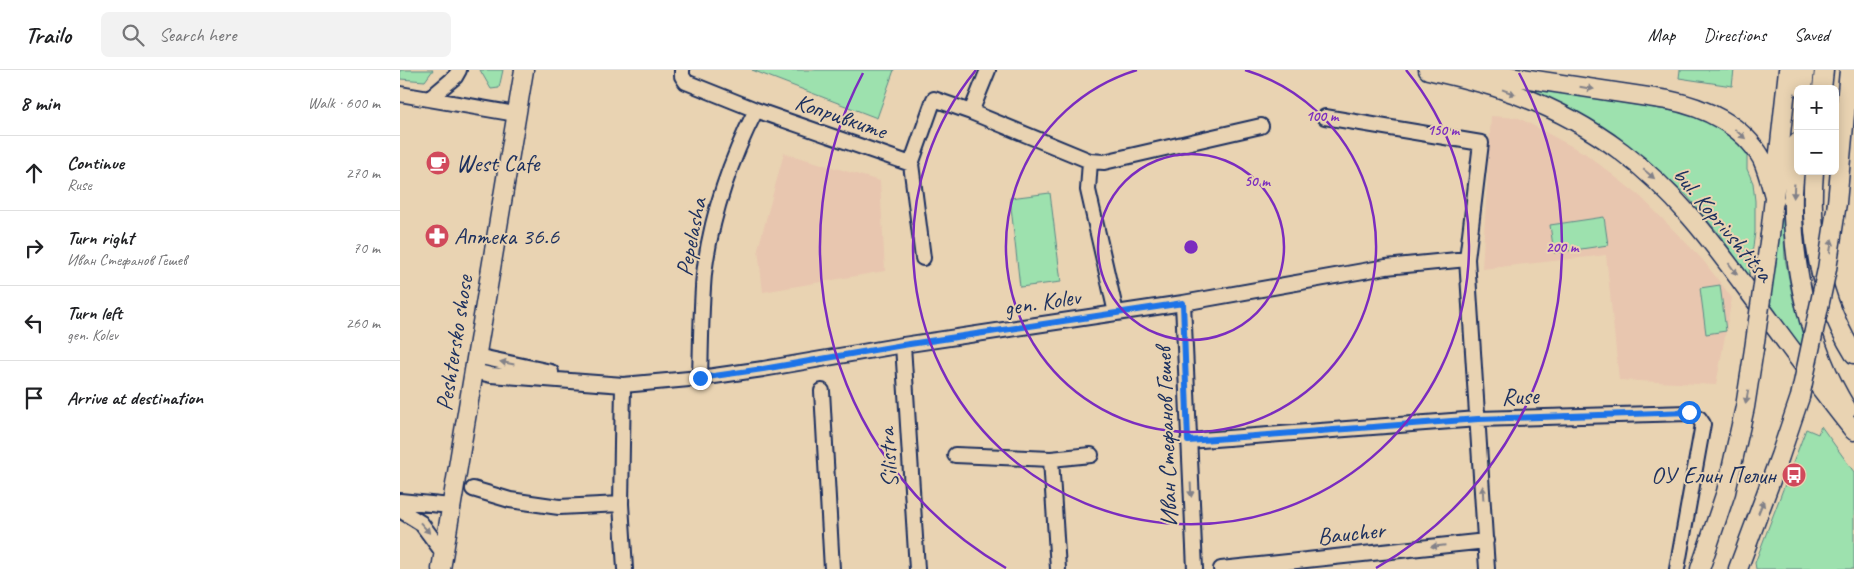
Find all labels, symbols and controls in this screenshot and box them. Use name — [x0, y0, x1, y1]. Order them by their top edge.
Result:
search box — [101, 12, 451, 57]
text: Trailo — [25, 20, 71, 50]
icon: search — [119, 21, 147, 49]
text: Search here — [159, 23, 236, 47]
text: Map — [1648, 24, 1675, 46]
text: Directions — [1703, 24, 1766, 46]
text: Saved — [1794, 24, 1829, 46]
one-way arrow — [1580, 84, 1596, 92]
map controls — [1794, 85, 1839, 175]
button: + — [1794, 85, 1839, 130]
street label: Копривките — [791, 86, 893, 146]
one-way arrow — [1502, 88, 1517, 96]
text: 8 min — [20, 90, 60, 116]
text: Walk · 600 m — [308, 93, 380, 113]
text: 100 m — [1306, 107, 1340, 126]
text: 150 m — [1427, 121, 1461, 140]
one-way arrow — [1734, 128, 1746, 139]
button: − — [1794, 130, 1839, 175]
place label: West Cafe — [456, 148, 541, 178]
cafe icon: West Cafe — [425, 150, 451, 176]
text: Continue — [67, 151, 124, 175]
icon: ahead — [20, 159, 48, 187]
street label: bul. Koprivshtitsa — [1666, 160, 1781, 289]
text: 270 m — [346, 163, 380, 183]
one-way arrow — [1642, 168, 1654, 180]
text: 50 m — [1244, 172, 1271, 191]
text: Ruse — [67, 175, 92, 195]
one-way arrow — [1789, 183, 1797, 199]
street label: Pepelasha — [669, 194, 714, 279]
place label: Аптека 36.6 — [454, 221, 560, 251]
pharmacy icon: Аптека 36.6 — [424, 223, 450, 249]
text: Turn right — [67, 226, 134, 250]
icon: right — [20, 234, 48, 262]
text: 70 m — [353, 238, 380, 258]
centre of rings — [1182, 238, 1200, 256]
text: 200 m — [1546, 238, 1580, 257]
one-way arrow — [1827, 238, 1835, 254]
text: Иван Стефанов Гешев — [67, 250, 187, 270]
one-way arrow — [1727, 262, 1738, 275]
street label: Peshtersko shose — [428, 271, 480, 413]
street label: gen. Kolev — [1002, 281, 1084, 323]
text: Turn left — [67, 301, 122, 325]
icon: left — [20, 309, 48, 337]
text: 260 m — [346, 313, 380, 333]
text: gen. Kolev — [67, 325, 118, 345]
street label: Иван Стефанов Гешев — [1148, 343, 1184, 527]
one-way arrow — [499, 359, 514, 367]
route end — [689, 367, 712, 390]
street label: Ruse — [1501, 380, 1541, 412]
icon: arrive — [20, 384, 48, 412]
text: Arrive at destination — [67, 386, 203, 410]
one-way arrow — [1742, 390, 1750, 406]
route start — [1678, 401, 1701, 424]
street label: Silistra — [871, 425, 905, 489]
place label: ОУ Елин Пелин — [1651, 460, 1778, 490]
bus stop icon: ОУ Елин Пелин — [1781, 462, 1807, 488]
one-way arrow — [1187, 482, 1195, 498]
one-way arrow — [1479, 484, 1487, 500]
one-way arrow — [1757, 499, 1765, 514]
street label: Baucher — [1316, 514, 1389, 551]
one-way arrow — [419, 522, 431, 534]
one-way arrow — [1429, 542, 1445, 550]

